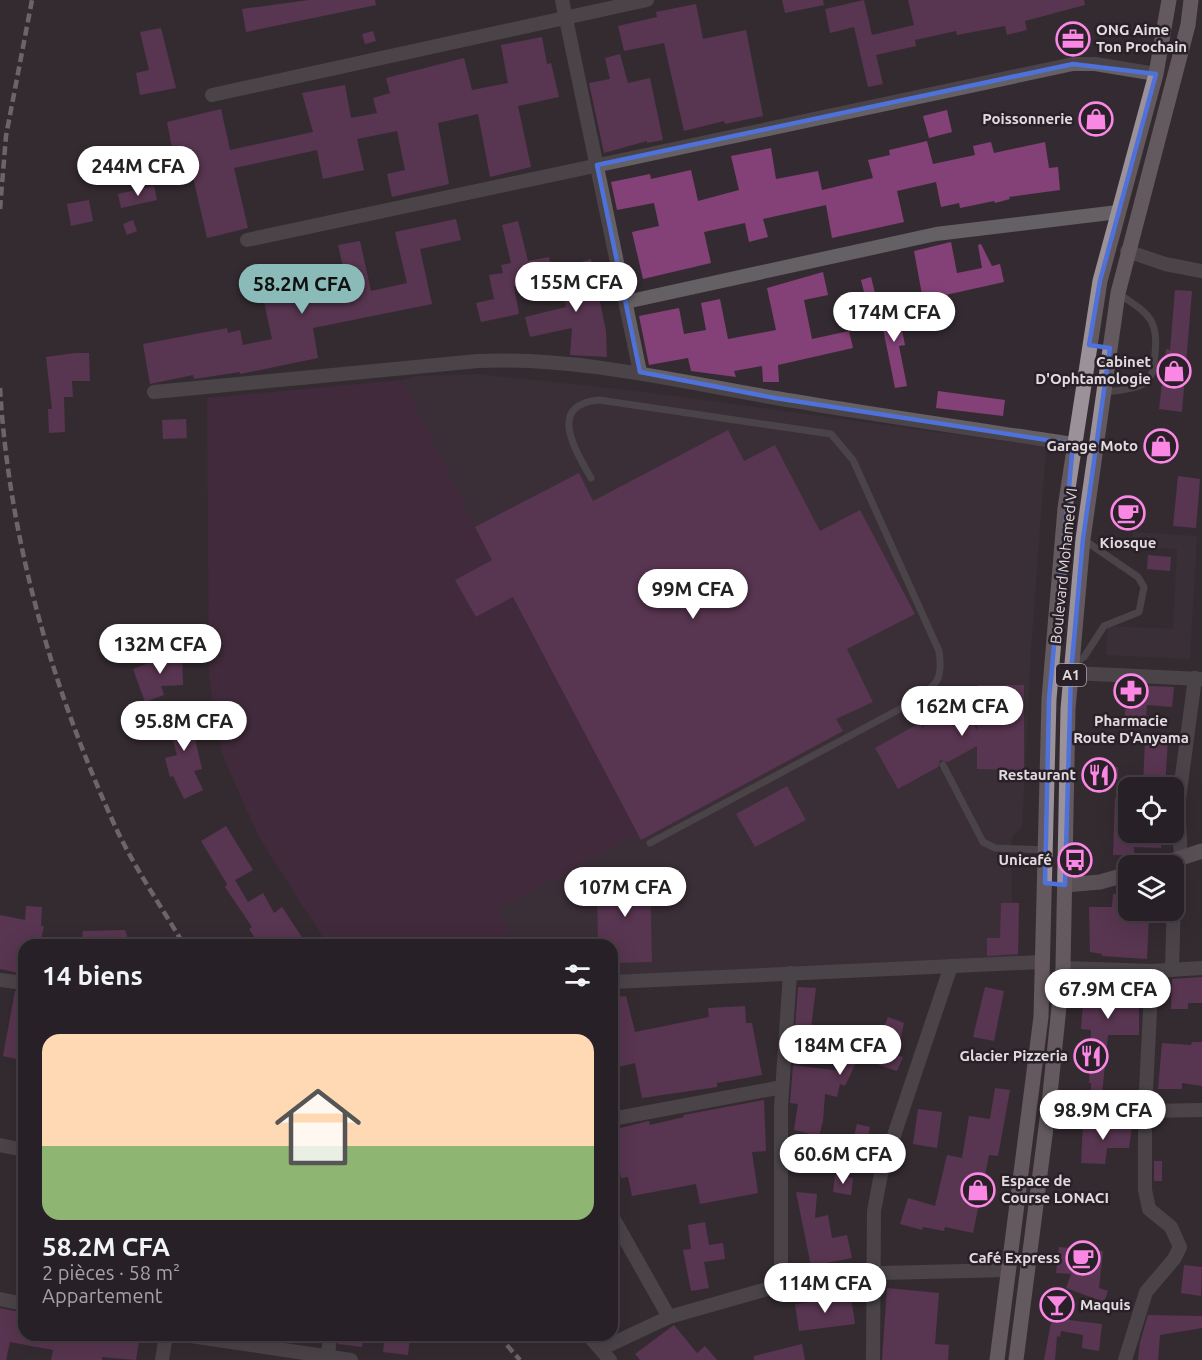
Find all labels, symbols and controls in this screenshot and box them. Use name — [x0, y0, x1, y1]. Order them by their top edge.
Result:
office icon: ONG Aime Ton Prochain — [1055, 21, 1091, 57]
place label: ONG Aime Ton Prochain — [1096, 21, 1187, 55]
shop icon: Poissonnerie — [1078, 101, 1114, 137]
place label: Poissonnerie — [982, 110, 1073, 127]
pin: 244M CFA — [76, 146, 200, 197]
text: 244M CFA — [91, 154, 185, 177]
pin: 155M CFA — [514, 262, 638, 313]
pin: 58.2M CFA — [233, 264, 371, 315]
text: 155M CFA — [529, 270, 623, 293]
text: 58.2M CFA — [253, 272, 351, 295]
pin: 174M CFA — [832, 292, 956, 343]
text: 174M CFA — [847, 300, 941, 323]
place label: Cabinet D'Ophtamologie — [1035, 353, 1152, 387]
shop icon: Cabinet D'Ophtamologie — [1156, 353, 1192, 389]
shop icon: Garage Moto — [1143, 428, 1179, 464]
place label: Garage Moto — [1047, 437, 1138, 454]
street label: Boulevard Mohamed VI — [1047, 487, 1080, 645]
cafe icon: Kiosque — [1110, 495, 1146, 531]
place label: Kiosque — [1100, 534, 1156, 551]
pin: 99M CFA — [638, 569, 748, 620]
text: 99M CFA — [652, 577, 734, 600]
pin: 132M CFA — [98, 624, 222, 675]
text: 132M CFA — [113, 632, 207, 655]
road number: A1 — [1056, 664, 1086, 686]
pharmacy icon: Pharmacie Route D'Anyama — [1113, 673, 1149, 709]
pin: 162M CFA — [900, 686, 1024, 737]
text: 162M CFA — [915, 694, 1009, 717]
pin: 95.8M CFA — [115, 701, 253, 752]
text: 95.8M CFA — [135, 709, 233, 732]
place label: Pharmacie Route D'Anyama — [1073, 712, 1189, 746]
restaurant icon: Restaurant — [1081, 757, 1117, 793]
place label: Restaurant — [998, 766, 1077, 783]
map controls — [1118, 777, 1184, 921]
button: locate — [1118, 777, 1184, 843]
bus stop icon: Unicafé — [1057, 842, 1093, 878]
place label: Unicafé — [999, 851, 1052, 868]
button: layers — [1118, 855, 1184, 921]
pin: 107M CFA — [563, 867, 687, 918]
text: 107M CFA — [578, 875, 672, 898]
icon: filters — [561, 959, 594, 992]
text: 14 biens — [42, 961, 143, 990]
pin: 67.9M CFA — [1039, 969, 1177, 1020]
text: 67.9M CFA — [1059, 977, 1157, 1000]
pin: 184M CFA — [778, 1025, 902, 1076]
text: 184M CFA — [793, 1033, 887, 1056]
restaurant icon: Glacier Pizzeria — [1073, 1038, 1109, 1074]
place label: Glacier Pizzeria — [960, 1047, 1068, 1064]
icon: home — [264, 1073, 372, 1181]
pin: 98.9M CFA — [1034, 1090, 1172, 1141]
text: 98.9M CFA — [1054, 1098, 1152, 1121]
pin: 60.6M CFA — [774, 1134, 912, 1185]
text: 60.6M CFA — [794, 1142, 892, 1165]
shop icon: Espace de Course LONACI — [960, 1172, 996, 1208]
place label: Espace de Course LONACI — [1001, 1172, 1109, 1206]
text: 58.2M CFA — [42, 1232, 170, 1261]
cafe icon: Café Express — [1065, 1240, 1101, 1276]
place label: Café Express — [969, 1249, 1060, 1266]
text: 2 pièces · 58 m² — [42, 1261, 180, 1284]
pin: 114M CFA — [763, 1263, 887, 1314]
text: 114M CFA — [778, 1271, 872, 1294]
text: Appartement — [42, 1284, 163, 1307]
bar icon: Maquis — [1039, 1287, 1075, 1323]
place label: Maquis — [1080, 1296, 1131, 1313]

